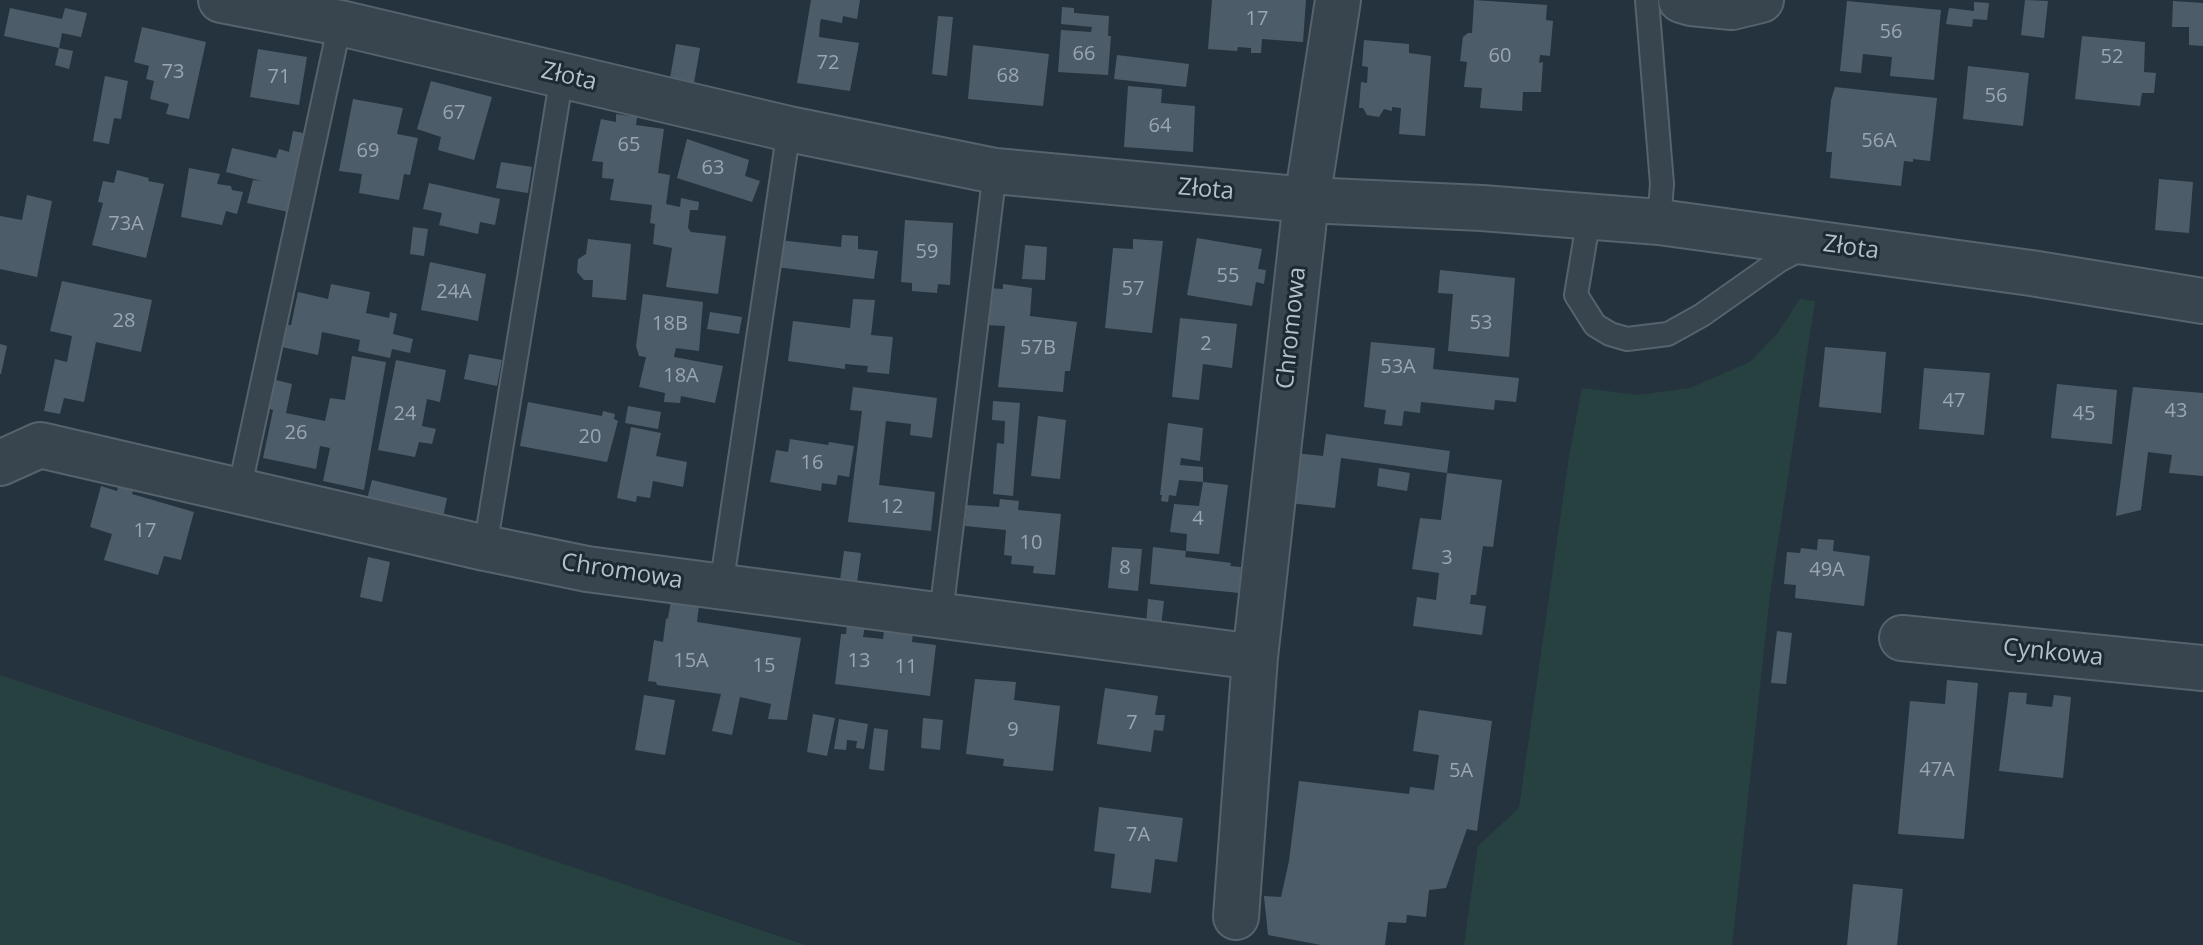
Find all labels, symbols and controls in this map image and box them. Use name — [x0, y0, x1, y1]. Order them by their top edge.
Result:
house number: 17 — [1246, 7, 1268, 31]
house number: 56 — [1880, 20, 1902, 44]
house number: 66 — [1073, 42, 1095, 66]
house number: 60 — [1489, 44, 1511, 68]
house number: 52 — [2101, 45, 2123, 69]
house number: 72 — [817, 51, 839, 75]
street label: Złota — [538, 57, 600, 97]
house number: 73 — [162, 60, 184, 84]
house number: 68 — [997, 64, 1019, 88]
house number: 71 — [268, 65, 290, 89]
house number: 56 — [1985, 84, 2007, 108]
house number: 67 — [443, 101, 465, 125]
house number: 64 — [1149, 114, 1171, 138]
house number: 56A — [1861, 129, 1897, 153]
house number: 65 — [618, 133, 640, 157]
house number: 69 — [357, 139, 379, 163]
house number: 63 — [702, 156, 724, 180]
street label: Złota — [1177, 173, 1235, 207]
house number: 73A — [108, 212, 144, 236]
street label: Złota — [1821, 230, 1881, 266]
house number: 59 — [916, 240, 938, 264]
house number: 55 — [1217, 264, 1239, 288]
street label: Chromowa — [1271, 265, 1313, 391]
house number: 57 — [1122, 277, 1144, 301]
house number: 24A — [436, 280, 472, 304]
house number: 28 — [113, 309, 135, 333]
house number: 53 — [1470, 311, 1492, 335]
house number: 18B — [652, 312, 688, 336]
house number: 2 — [1200, 332, 1212, 356]
house number: 57B — [1020, 336, 1056, 360]
house number: 53A — [1380, 355, 1416, 379]
house number: 18A — [663, 364, 699, 388]
house number: 47 — [1943, 389, 1965, 413]
house number: 43 — [2165, 399, 2187, 423]
house number: 24 — [394, 402, 416, 426]
house number: 45 — [2073, 402, 2095, 426]
house number: 26 — [285, 421, 307, 445]
house number: 20 — [579, 425, 601, 449]
house number: 16 — [801, 451, 823, 475]
house number: 12 — [881, 495, 903, 519]
house number: 4 — [1192, 507, 1204, 531]
house number: 17 — [134, 519, 156, 543]
house number: 10 — [1020, 531, 1042, 555]
house number: 3 — [1441, 546, 1453, 570]
street label: Chromowa — [559, 548, 685, 596]
house number: 8 — [1119, 556, 1131, 580]
house number: 49A — [1809, 558, 1845, 582]
street label: Cynkowa — [2001, 633, 2105, 673]
house number: 15A — [673, 649, 709, 673]
house number: 13 — [848, 649, 870, 673]
house number: 15 — [753, 654, 775, 678]
house number: 11 — [895, 655, 917, 679]
house number: 7 — [1126, 711, 1138, 735]
house number: 9 — [1007, 718, 1019, 742]
house number: 47A — [1919, 758, 1955, 782]
house number: 5A — [1449, 759, 1473, 783]
house number: 7A — [1126, 823, 1150, 847]

